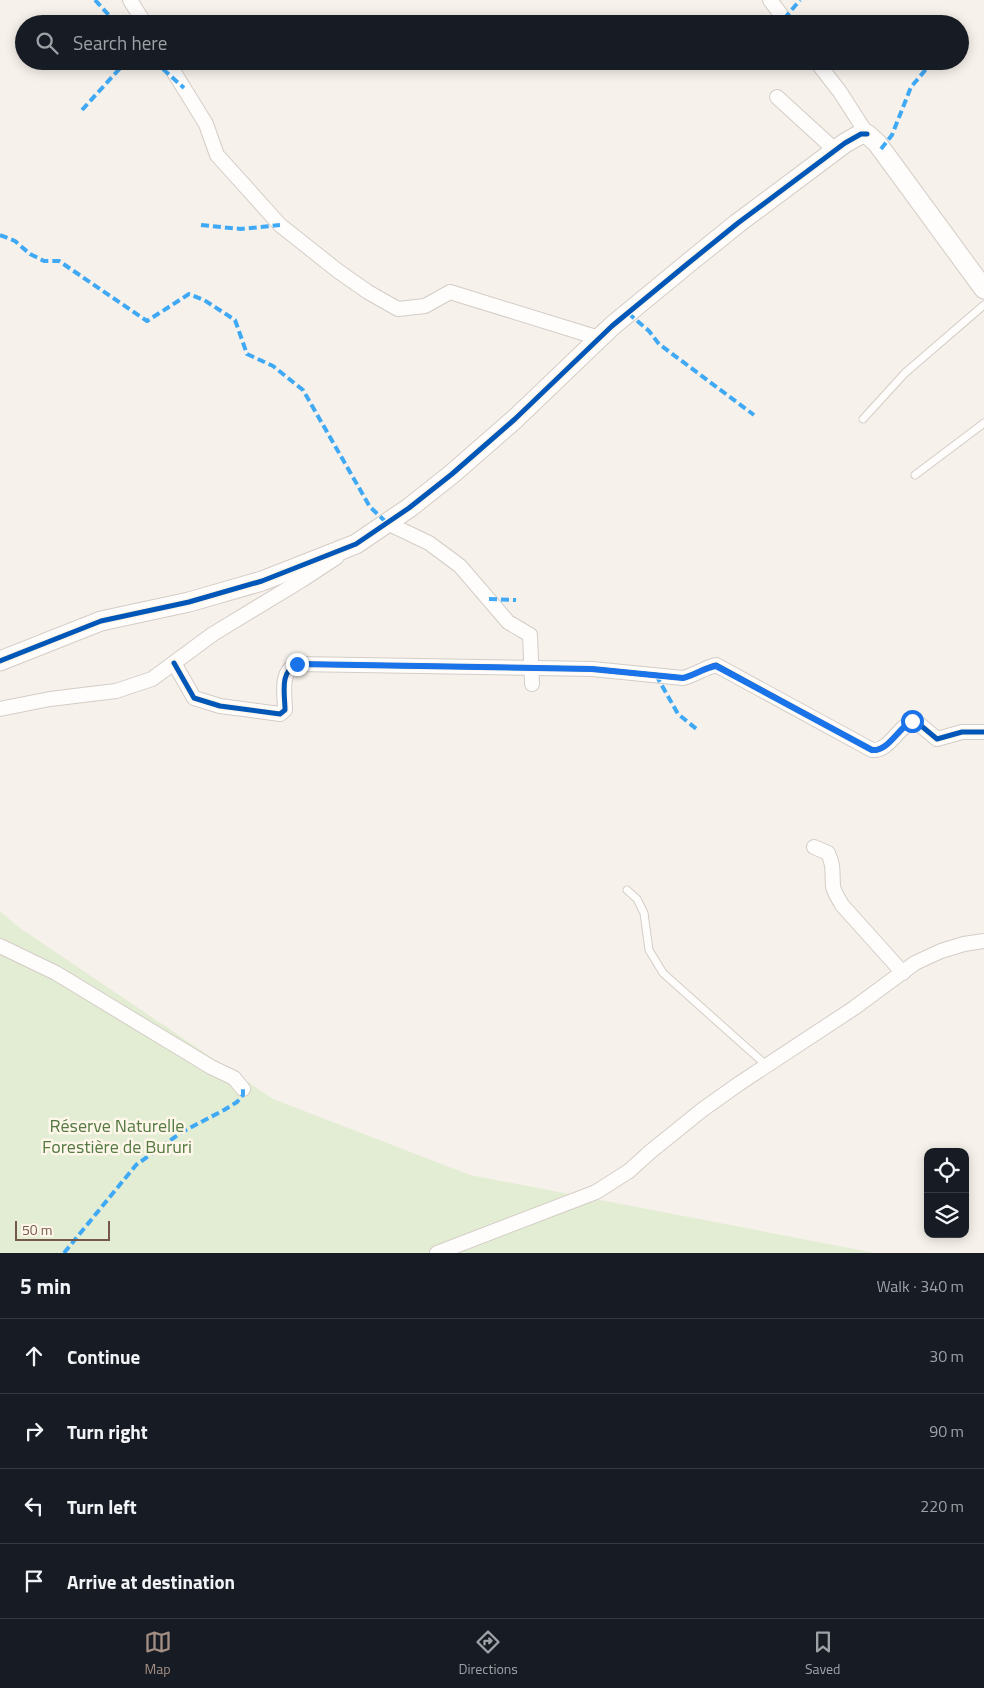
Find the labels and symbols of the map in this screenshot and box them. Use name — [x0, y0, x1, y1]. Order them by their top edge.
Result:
route end — [286, 653, 309, 676]
route start — [901, 710, 924, 733]
park label: Réserve Naturelle Forestière de Bururi — [42, 1112, 192, 1160]
scale bar — [15, 1218, 110, 1241]

